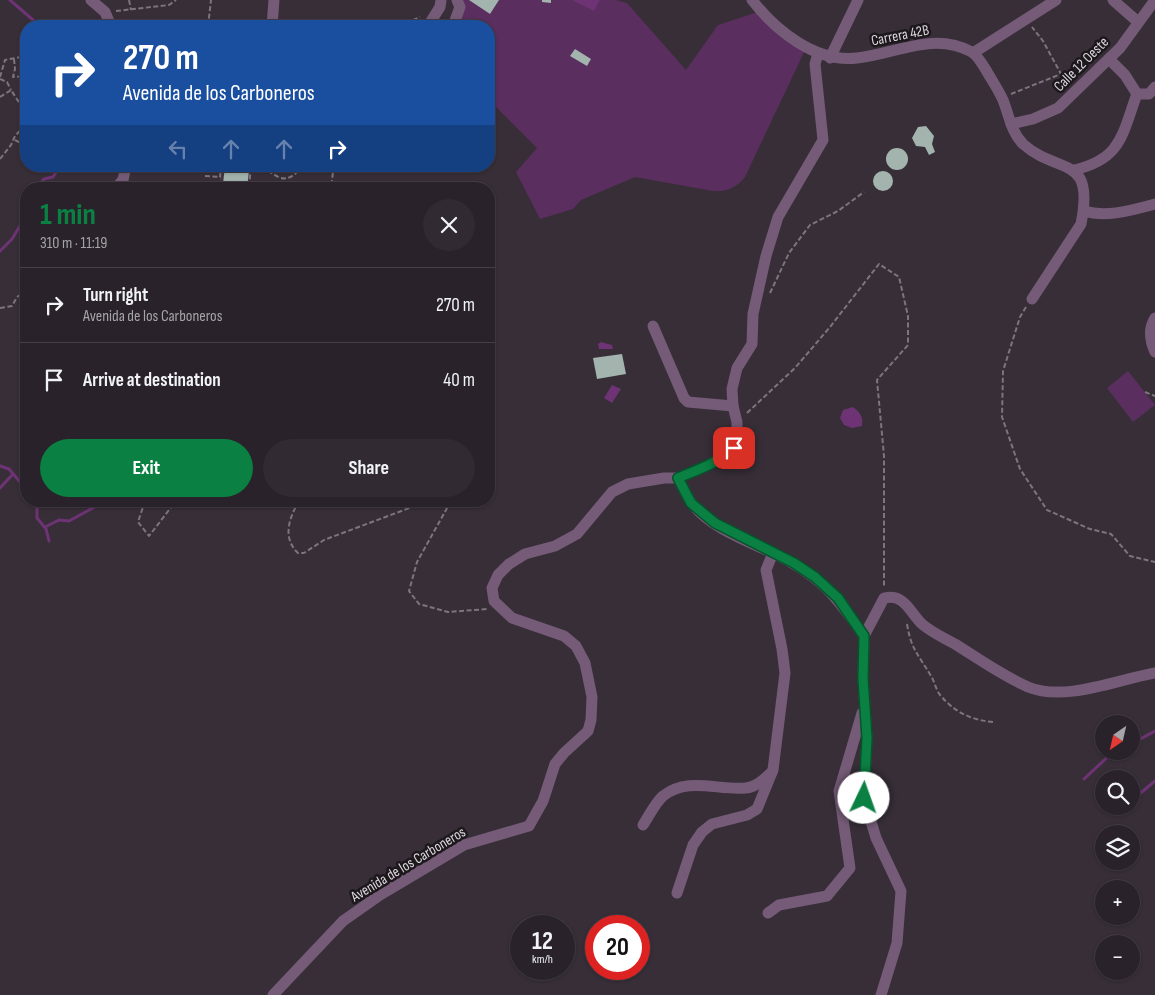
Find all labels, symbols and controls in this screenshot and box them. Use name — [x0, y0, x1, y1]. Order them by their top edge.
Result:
street label: Carrera 42B — [870, 21, 931, 50]
street label: Calle 12 Oeste — [1050, 33, 1113, 96]
text: 270 m — [123, 37, 199, 80]
icon: right — [40, 40, 105, 105]
text: Avenida de los Carboneros — [123, 80, 315, 107]
icon: left — [164, 135, 192, 163]
icon: ahead — [217, 135, 245, 163]
icon: ahead — [270, 135, 298, 163]
icon: right — [323, 135, 351, 163]
text: 1 min — [40, 197, 96, 233]
button: close — [423, 199, 475, 251]
text: 310 m · 11:19 — [40, 234, 107, 253]
text: Turn right — [83, 284, 148, 307]
icon: right — [40, 291, 68, 319]
text: 270 m — [436, 294, 475, 317]
text: Avenida de los Carboneros — [83, 307, 222, 326]
icon: arrive — [40, 366, 68, 394]
text: Arrive at destination — [83, 369, 221, 392]
text: 40 m — [443, 369, 475, 392]
pin — [713, 427, 755, 469]
icon: arrive — [720, 434, 748, 462]
button: Exit — [40, 439, 253, 497]
button: Share — [263, 439, 475, 497]
north arrow — [1095, 715, 1140, 760]
map controls — [1095, 715, 1140, 980]
button: search — [1095, 770, 1140, 815]
position arrow — [837, 771, 889, 823]
street label: Avenida de los Carboneros — [346, 823, 469, 907]
button: layers — [1095, 825, 1140, 870]
button: + — [1095, 880, 1140, 925]
speed limit sign: 20 — [585, 915, 650, 980]
text: 12 — [532, 926, 553, 957]
button: − — [1095, 935, 1140, 980]
text: km/h — [532, 952, 553, 967]

